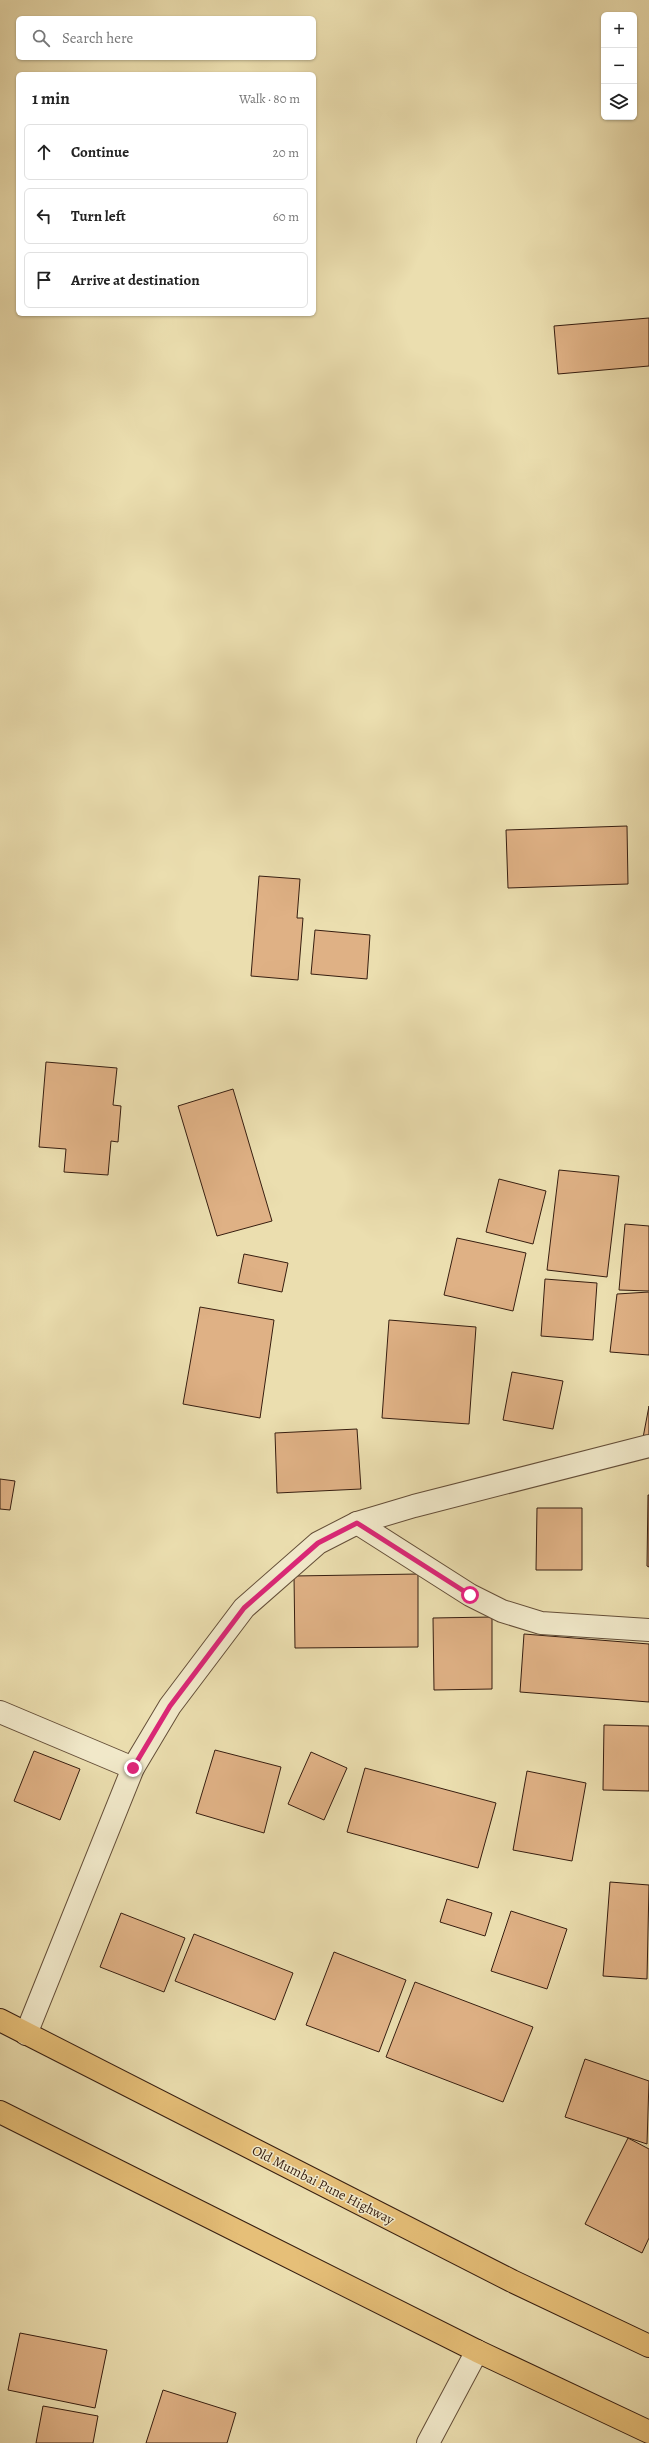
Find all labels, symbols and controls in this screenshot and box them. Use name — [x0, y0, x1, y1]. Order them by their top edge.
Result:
map controls — [601, 12, 637, 120]
button: + — [601, 12, 637, 48]
search box — [16, 16, 316, 60]
icon: search — [30, 27, 52, 49]
text: Search here — [62, 28, 133, 48]
button: − — [601, 48, 637, 84]
button: layers — [601, 84, 637, 120]
text: 1 min — [32, 87, 70, 110]
text: Walk · 80 m — [239, 90, 300, 107]
icon: ahead — [33, 141, 55, 163]
text: Continue — [71, 142, 129, 162]
text: 20 m — [273, 144, 299, 161]
icon: left — [33, 205, 55, 227]
text: Turn left — [71, 206, 126, 226]
text: 60 m — [273, 208, 299, 225]
icon: arrive — [33, 269, 55, 291]
text: Arrive at destination — [71, 270, 200, 290]
route start — [461, 1586, 479, 1604]
route end — [124, 1759, 142, 1777]
street label: Old Mumbai Pune Highway — [249, 2141, 398, 2230]

